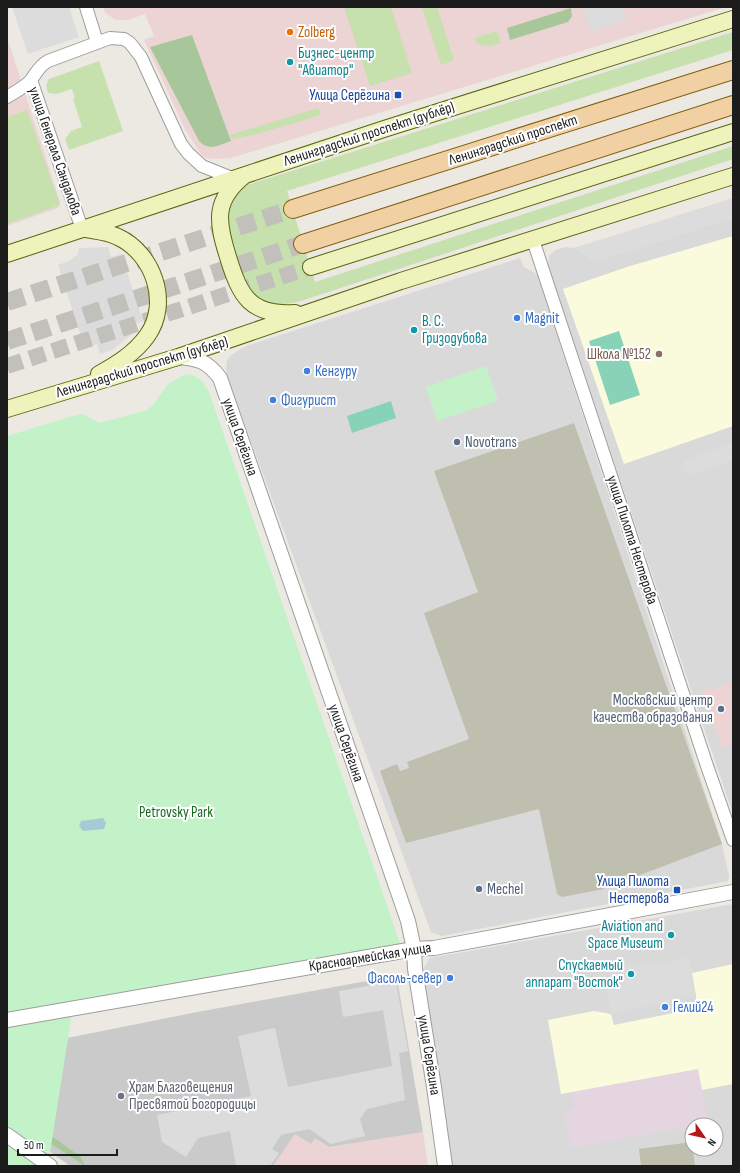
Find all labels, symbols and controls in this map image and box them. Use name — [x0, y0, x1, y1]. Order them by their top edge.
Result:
place label: Zolberg — [298, 23, 335, 42]
marker: Zolberg — [285, 27, 295, 37]
place label: Бизнес-центр "Авиатор" — [298, 44, 375, 80]
marker: Бизнес-центр "Авиатор" — [285, 57, 295, 67]
street label: улица Генерала Сандалова — [24, 84, 86, 218]
place label: Улица Серёгина — [309, 86, 390, 105]
marker: Улица Серёгина — [393, 90, 403, 100]
street label: Ленинградский проспект (дублёр) — [280, 97, 457, 171]
street label: Ленинградский проспект — [445, 110, 580, 170]
place label: Magnit — [525, 309, 560, 328]
place label: В. С. Гризодубова — [422, 312, 487, 348]
marker: Magnit — [512, 313, 522, 323]
marker: В. С. Гризодубова — [409, 325, 419, 335]
street label: Ленинградский проспект (дублёр) — [53, 332, 230, 403]
place label: Школа №152 — [587, 345, 651, 364]
marker: Школа №152 — [654, 349, 664, 359]
place label: Кенгуру — [315, 362, 357, 381]
marker: Кенгуру — [302, 366, 312, 376]
place label: Фигурист — [281, 391, 336, 410]
marker: Фигурист — [268, 395, 278, 405]
street label: улица Серёгина — [218, 396, 262, 479]
place label: Novotrans — [465, 433, 517, 452]
marker: Novotrans — [452, 437, 462, 447]
street label: улица Пилота Нестерова — [602, 473, 662, 607]
place label: Московский центр качества образования — [593, 691, 713, 727]
street label: улица Серёгина — [324, 702, 368, 785]
marker: Московский центр качества образования — [716, 704, 726, 714]
park label: Petrovsky Park — [139, 803, 213, 822]
place label: Улица Пилота Нестерова — [597, 872, 669, 908]
place label: Mechel — [487, 880, 523, 899]
marker: Mechel — [474, 884, 484, 894]
marker: Улица Пилота Нестерова — [672, 885, 682, 895]
place label: Aviation and Space Museum — [588, 917, 663, 953]
marker: Aviation and Space Museum — [666, 930, 676, 940]
street label: Красноармейская улица — [307, 938, 433, 976]
place label: Спускаемый аппарат "Восток" — [526, 956, 623, 992]
place label: Фасоль-север — [368, 969, 442, 988]
marker: Спускаемый аппарат "Восток" — [626, 969, 636, 979]
marker: Фасоль-север — [445, 973, 455, 983]
place label: Гелий24 — [673, 998, 714, 1017]
marker: Гелий24 — [660, 1002, 670, 1012]
street label: улица Серёгина — [413, 1014, 445, 1097]
place label: Храм Благовещения Пресвятой Богородицы — [128, 1078, 256, 1114]
marker: Храм Благовещения Пресвятой Богородицы — [116, 1091, 126, 1101]
north arrow — [684, 1117, 724, 1157]
scale bar — [18, 1131, 117, 1157]
text: N — [705, 1136, 719, 1148]
text: 50 m — [24, 1138, 44, 1153]

